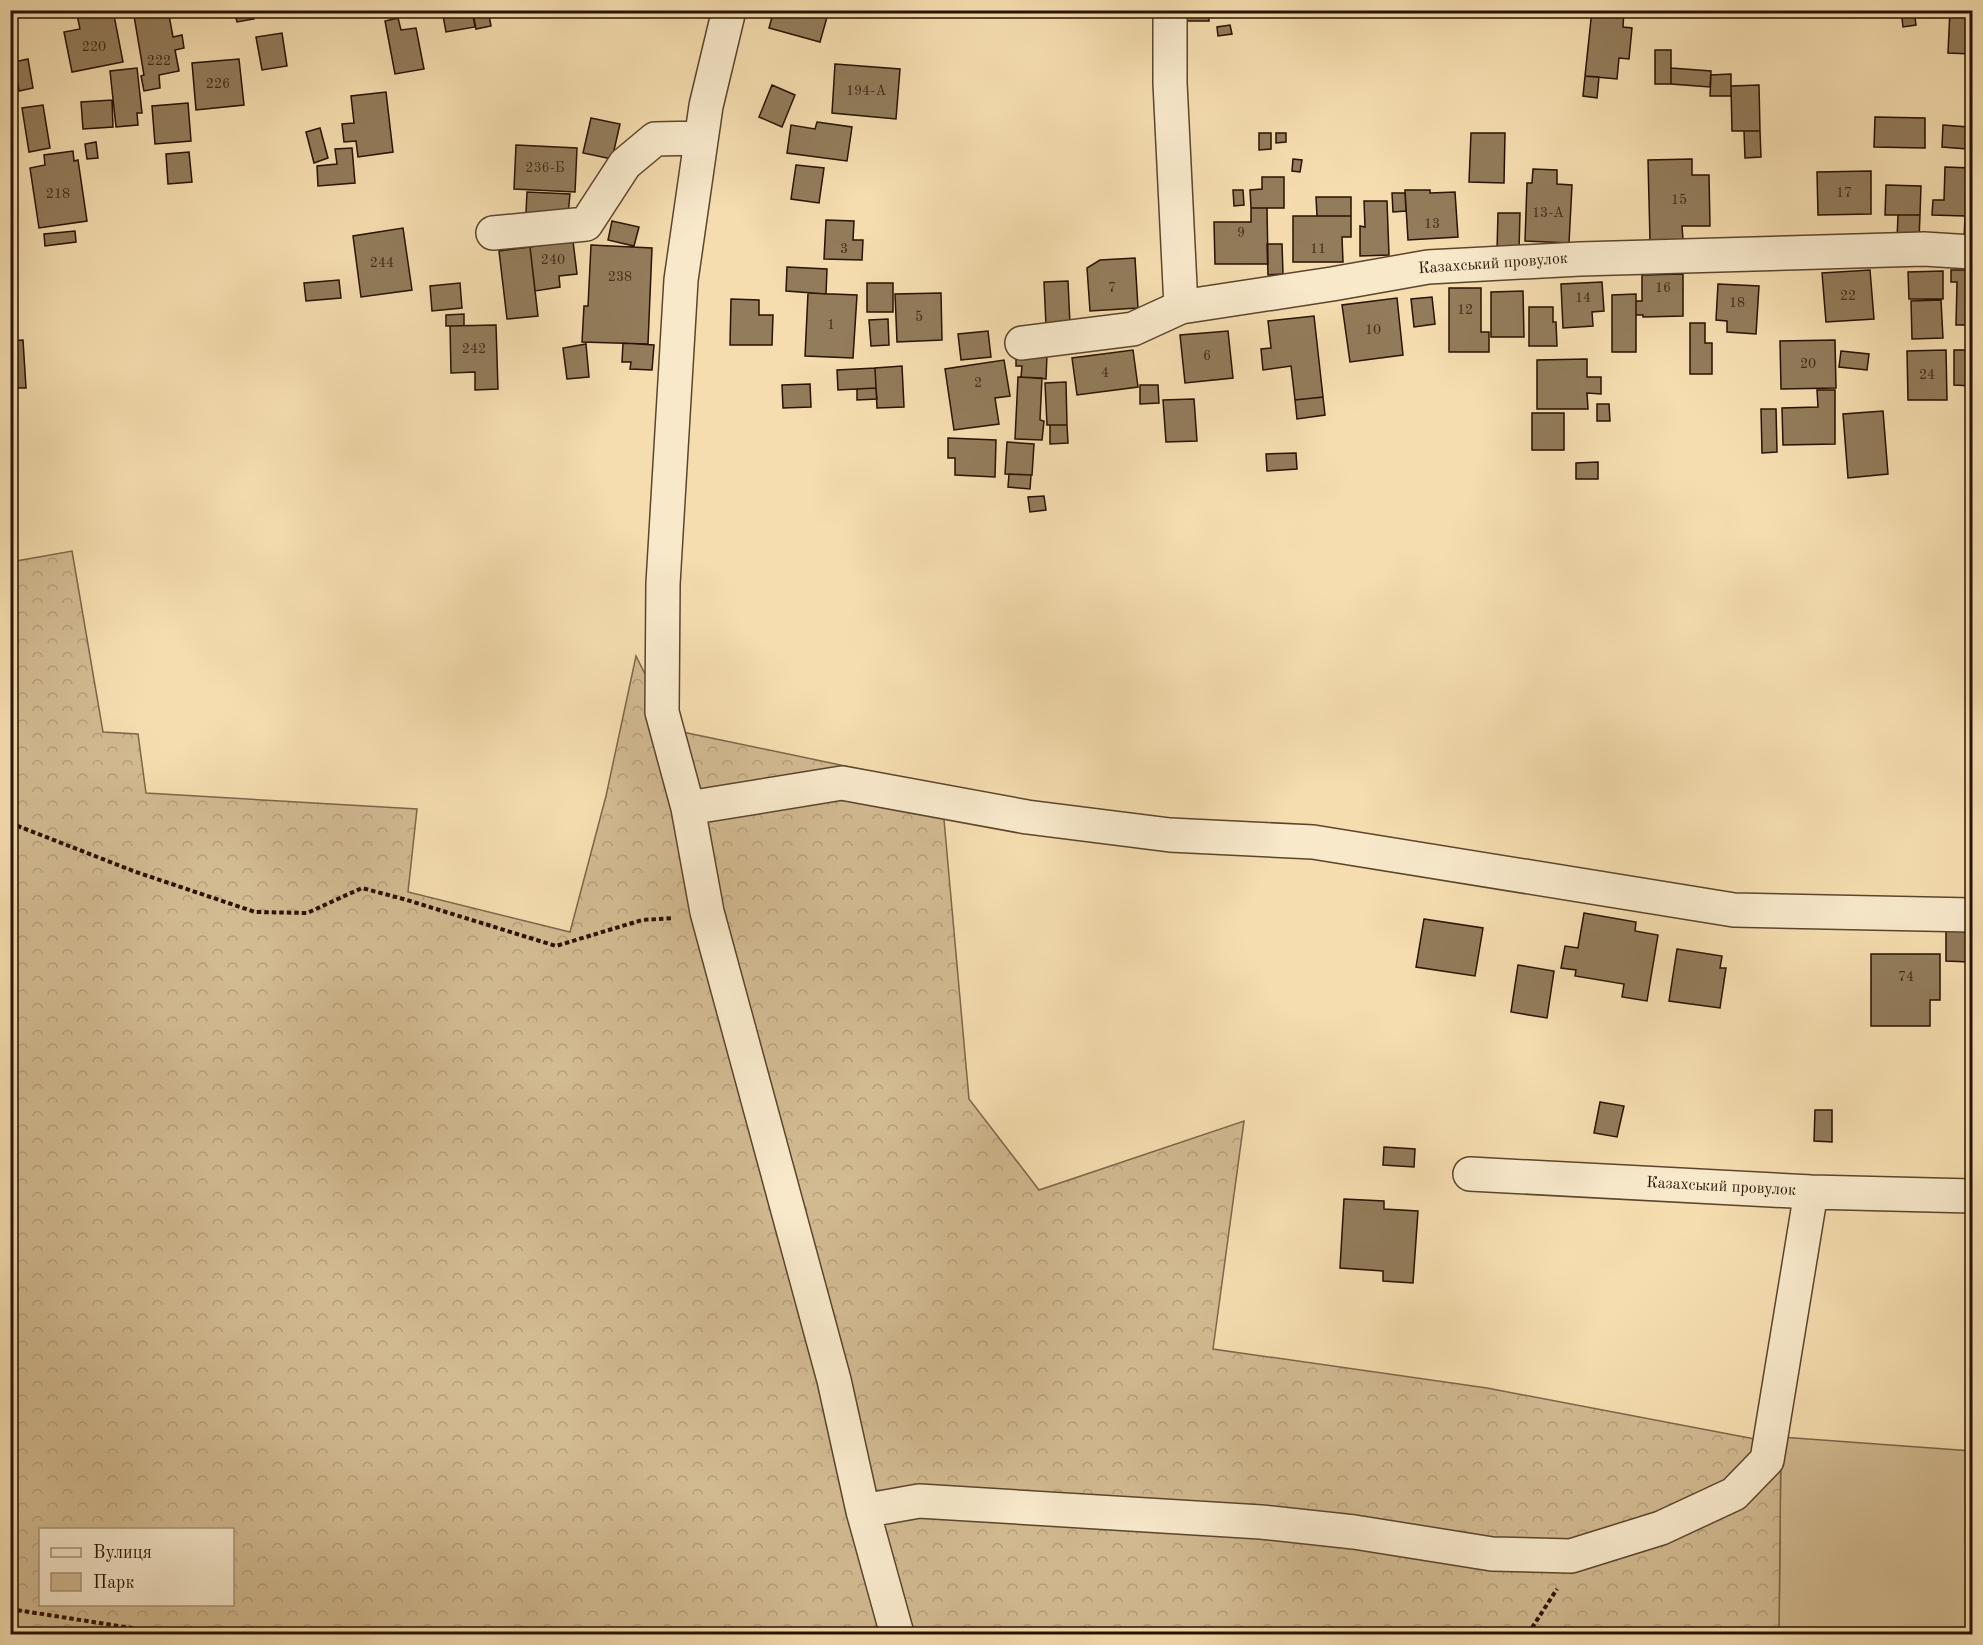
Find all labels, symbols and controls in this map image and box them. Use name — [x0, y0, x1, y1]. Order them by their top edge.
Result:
house number: 220 — [82, 40, 106, 54]
house number: 222 — [147, 54, 171, 68]
house number: 226 — [206, 77, 230, 91]
house number: 194-А — [846, 84, 886, 98]
house number: 236-Б — [525, 161, 565, 175]
house number: 17 — [1836, 186, 1852, 200]
house number: 218 — [46, 187, 70, 201]
house number: 15 — [1671, 193, 1687, 207]
house number: 13-А — [1532, 206, 1564, 220]
house number: 13 — [1424, 217, 1440, 231]
house number: 9 — [1237, 226, 1245, 240]
house number: 3 — [840, 242, 848, 256]
house number: 11 — [1310, 242, 1326, 256]
street label: Казахський провулок — [1418, 251, 1568, 277]
house number: 240 — [541, 253, 565, 267]
house number: 244 — [370, 256, 394, 270]
house number: 238 — [608, 270, 632, 284]
house number: 7 — [1108, 281, 1116, 295]
house number: 16 — [1655, 281, 1671, 295]
house number: 22 — [1840, 289, 1856, 303]
house number: 14 — [1575, 291, 1591, 305]
house number: 18 — [1729, 296, 1745, 310]
house number: 12 — [1457, 303, 1473, 317]
house number: 5 — [915, 310, 923, 324]
house number: 1 — [827, 318, 835, 332]
house number: 10 — [1365, 323, 1381, 337]
house number: 242 — [462, 342, 486, 356]
house number: 6 — [1203, 349, 1211, 363]
house number: 20 — [1800, 357, 1816, 371]
house number: 4 — [1101, 366, 1109, 380]
house number: 24 — [1919, 368, 1935, 382]
house number: 2 — [974, 376, 982, 390]
house number: 74 — [1898, 970, 1914, 984]
street label: Казахський провулок — [1646, 1175, 1796, 1199]
legend — [39, 1528, 234, 1606]
text: Вулиця — [93, 1544, 152, 1562]
text: Парк — [93, 1574, 134, 1592]

